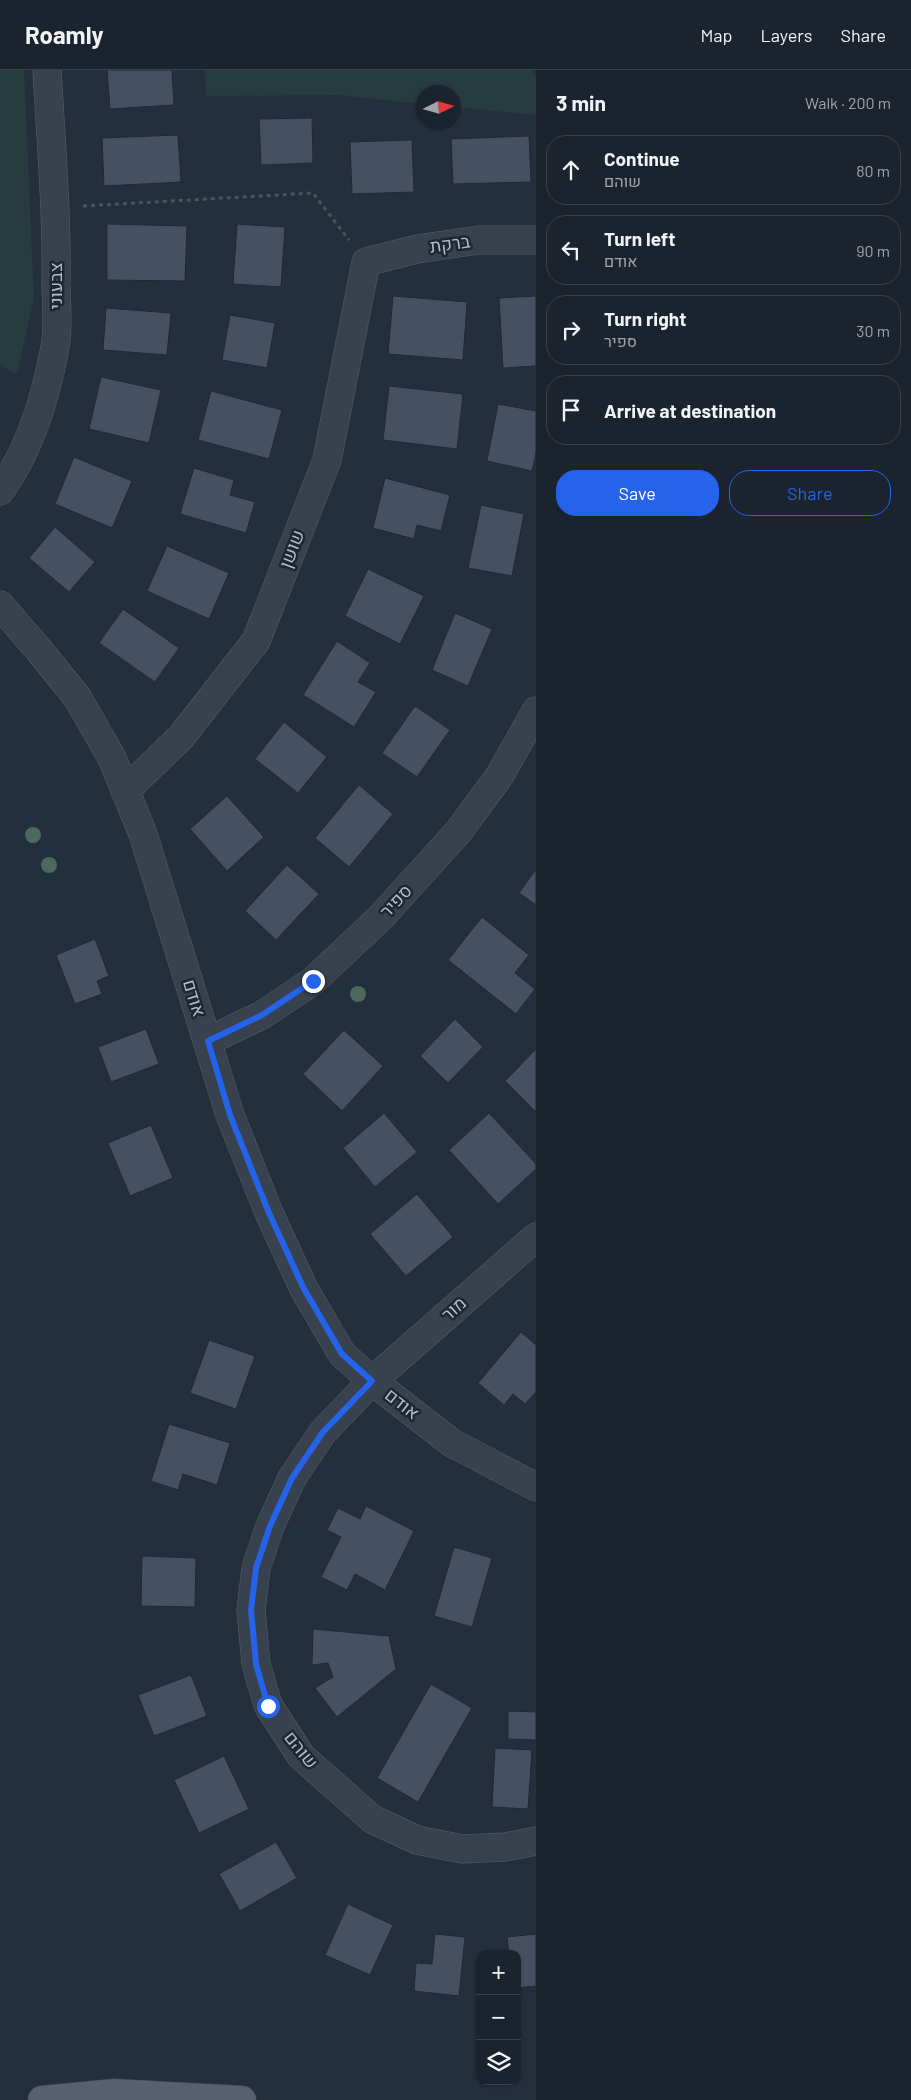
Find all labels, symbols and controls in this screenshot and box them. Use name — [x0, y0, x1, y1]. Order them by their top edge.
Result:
text: Roamly — [25, 20, 104, 49]
text: Map — [700, 24, 732, 46]
text: Layers — [760, 24, 813, 46]
text: Share — [841, 24, 886, 46]
north arrow — [416, 85, 461, 130]
text: 3 min — [556, 90, 606, 115]
text: Walk · 200 m — [805, 93, 891, 112]
text: Continue — [604, 147, 680, 170]
icon: ahead — [557, 156, 585, 184]
text: 80 m — [856, 161, 890, 180]
text: שוהם — [604, 171, 641, 190]
text: Turn left — [604, 227, 675, 250]
street label: ברקת — [428, 229, 472, 257]
icon: left — [557, 236, 585, 264]
text: 90 m — [856, 241, 890, 260]
text: אודם — [604, 251, 637, 270]
street label: צבעוני — [44, 262, 66, 310]
text: Turn right — [604, 307, 686, 330]
icon: right — [557, 316, 585, 344]
text: 30 m — [856, 321, 890, 340]
text: ספיר — [604, 331, 637, 350]
icon: arrive — [557, 396, 585, 424]
text: Arrive at destination — [604, 399, 776, 422]
button: Save — [556, 470, 719, 516]
button: Share — [729, 470, 891, 516]
street label: שושן — [274, 526, 308, 571]
street label: ספיר — [375, 879, 416, 921]
route end — [302, 970, 325, 993]
street label: אודם — [179, 976, 211, 1019]
street label: מור — [436, 1292, 470, 1325]
street label: אודם — [381, 1383, 424, 1423]
route start — [257, 1695, 280, 1718]
street label: שוהם — [280, 1726, 323, 1772]
map controls — [476, 1950, 521, 2085]
button: + — [476, 1950, 521, 1995]
button: − — [476, 1995, 521, 2040]
button: layers — [476, 2040, 521, 2085]

